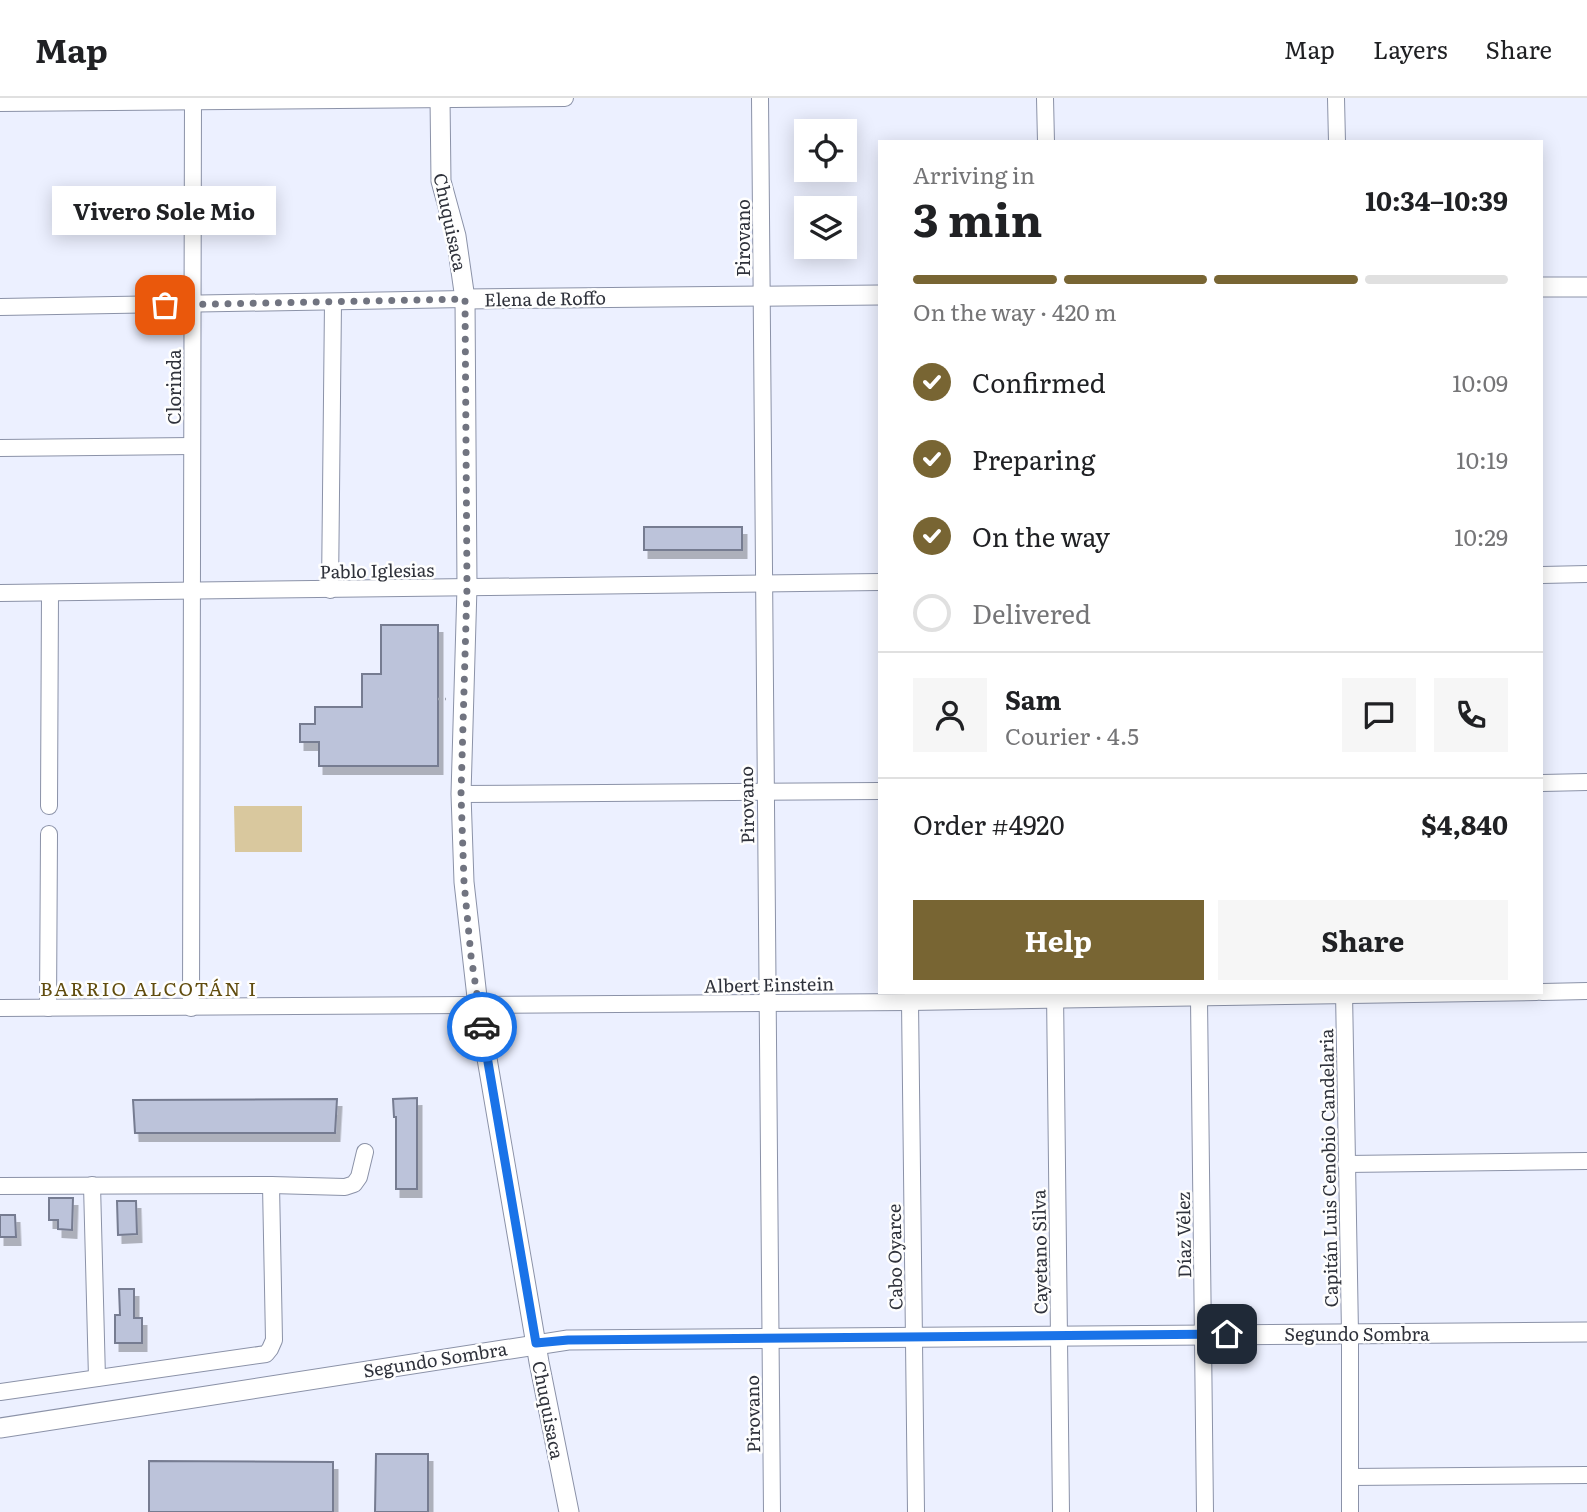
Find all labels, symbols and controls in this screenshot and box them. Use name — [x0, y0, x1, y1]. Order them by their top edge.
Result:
text: Map — [35, 24, 108, 73]
text: Map — [1284, 31, 1335, 66]
text: Layers — [1373, 31, 1447, 66]
text: Share — [1485, 31, 1552, 66]
map controls — [794, 119, 857, 259]
button: locate — [794, 119, 857, 182]
text: Arriving in — [913, 157, 1035, 191]
street label: Chuquisaca — [427, 170, 475, 274]
text: 10:34–10:39 — [1365, 180, 1508, 219]
text: 3 min — [913, 183, 1043, 251]
callout: Vivero Sole Mio — [53, 186, 277, 235]
text: Vivero Sole Mio — [73, 193, 255, 227]
button: layers — [794, 196, 857, 259]
street label: Pirovano — [729, 199, 756, 277]
pin — [135, 275, 195, 335]
street label: Elena de Roffo — [484, 283, 606, 313]
icon: bag — [146, 286, 184, 324]
text: On the way · 420 m — [913, 294, 1117, 328]
street label: Clorinda — [160, 349, 187, 425]
text: Confirmed — [972, 362, 1106, 401]
icon: check — [913, 363, 951, 401]
text: 10:09 — [1452, 365, 1508, 399]
text: Preparing — [972, 439, 1095, 478]
icon: check — [913, 440, 951, 478]
text: 10:19 — [1456, 442, 1508, 476]
text: On the way — [972, 516, 1110, 555]
icon: check — [913, 517, 951, 555]
text: 10:29 — [1454, 519, 1508, 553]
street label: Pablo Iglesias — [319, 556, 435, 584]
text: Delivered — [972, 593, 1091, 632]
button: person — [913, 678, 987, 752]
button: chat — [1342, 678, 1416, 752]
button: phone — [1434, 678, 1508, 752]
text: Sam — [1005, 679, 1061, 718]
text: Courier · 4.5 — [1005, 718, 1139, 752]
street label: Pirovano — [732, 766, 760, 844]
text: Order #4920 — [913, 804, 1064, 843]
text: $4,840 — [1421, 804, 1508, 843]
button: Help — [913, 900, 1204, 980]
button: Share — [1218, 900, 1508, 980]
street label: Albert Einstein — [704, 969, 834, 999]
district label: BARRIO ALCOTÁN I — [40, 974, 258, 1002]
courier — [447, 992, 517, 1062]
icon: car — [463, 1008, 501, 1046]
street label: Capitán Luis Cenobio Candelaria — [1312, 1028, 1344, 1308]
street label: Cayetano Silva — [1024, 1189, 1054, 1315]
street label: Díaz Vélez — [1169, 1191, 1197, 1278]
street label: Cabo Oyarce — [880, 1204, 908, 1310]
pin — [1197, 1304, 1257, 1364]
icon: home — [1208, 1315, 1246, 1353]
street label: Segundo Sombra — [1284, 1320, 1430, 1347]
street label: Segundo Sombra — [361, 1334, 509, 1384]
street label: Chuquisaca — [526, 1358, 572, 1462]
street label: Pirovano — [738, 1375, 766, 1453]

